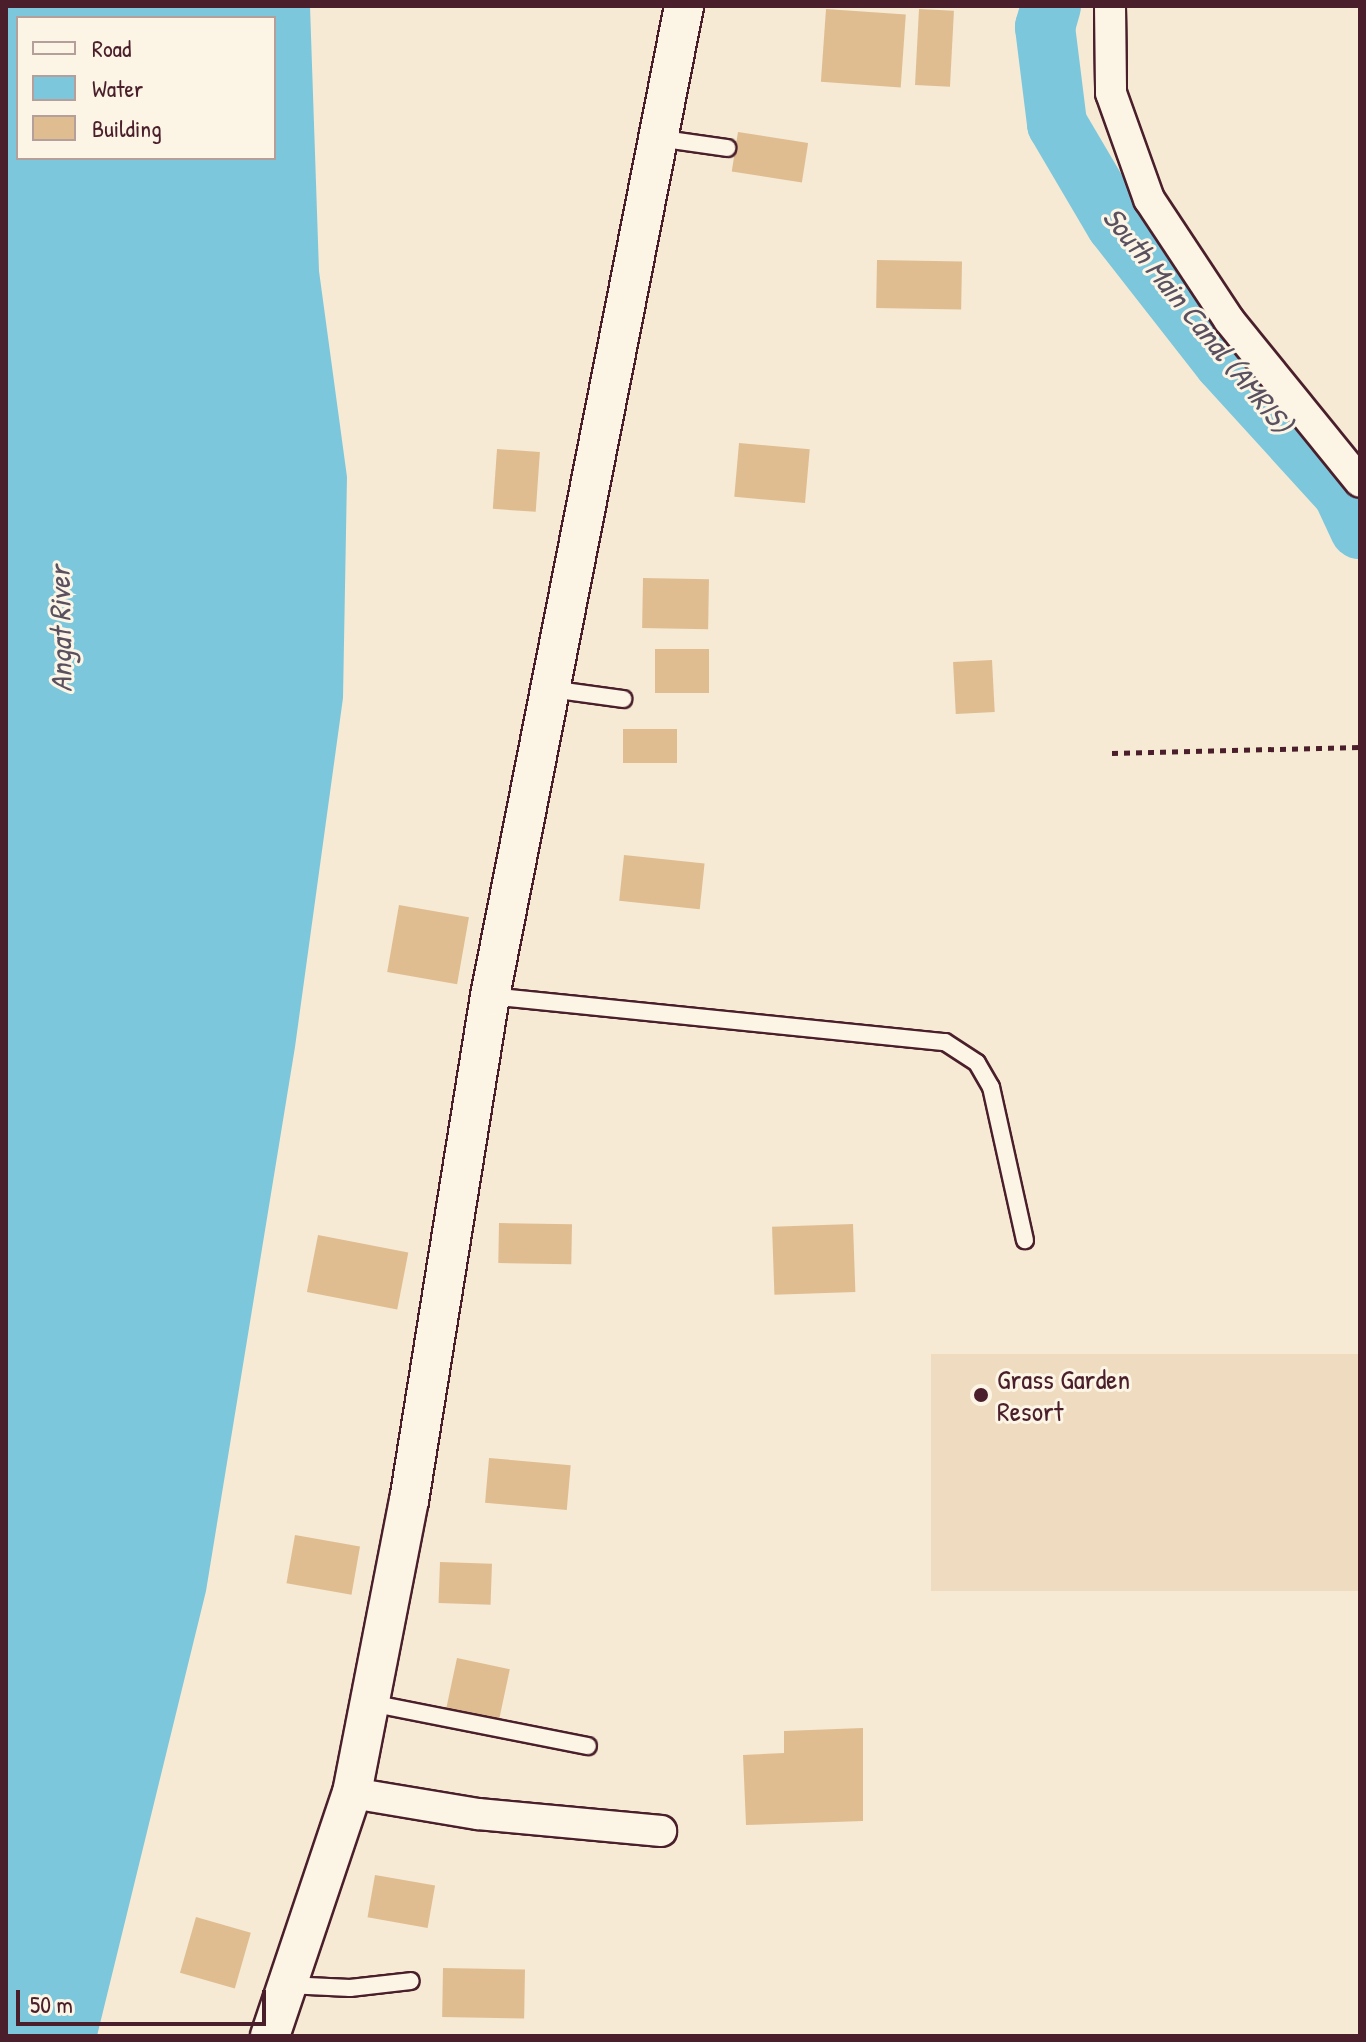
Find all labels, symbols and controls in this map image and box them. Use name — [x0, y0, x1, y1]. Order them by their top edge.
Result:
legend — [16, 16, 276, 160]
text: Road — [92, 32, 131, 64]
text: Water — [92, 72, 143, 104]
text: Building — [92, 112, 162, 144]
water label: South Main Canal (AMRIS) — [1096, 200, 1300, 440]
water label: Angat River — [41, 566, 79, 692]
place label: Grass Garden Resort — [997, 1362, 1130, 1428]
marker: Grass Garden Resort — [972, 1386, 990, 1404]
scale bar — [20, 1974, 270, 2024]
text: 50 m — [30, 1988, 73, 2020]

